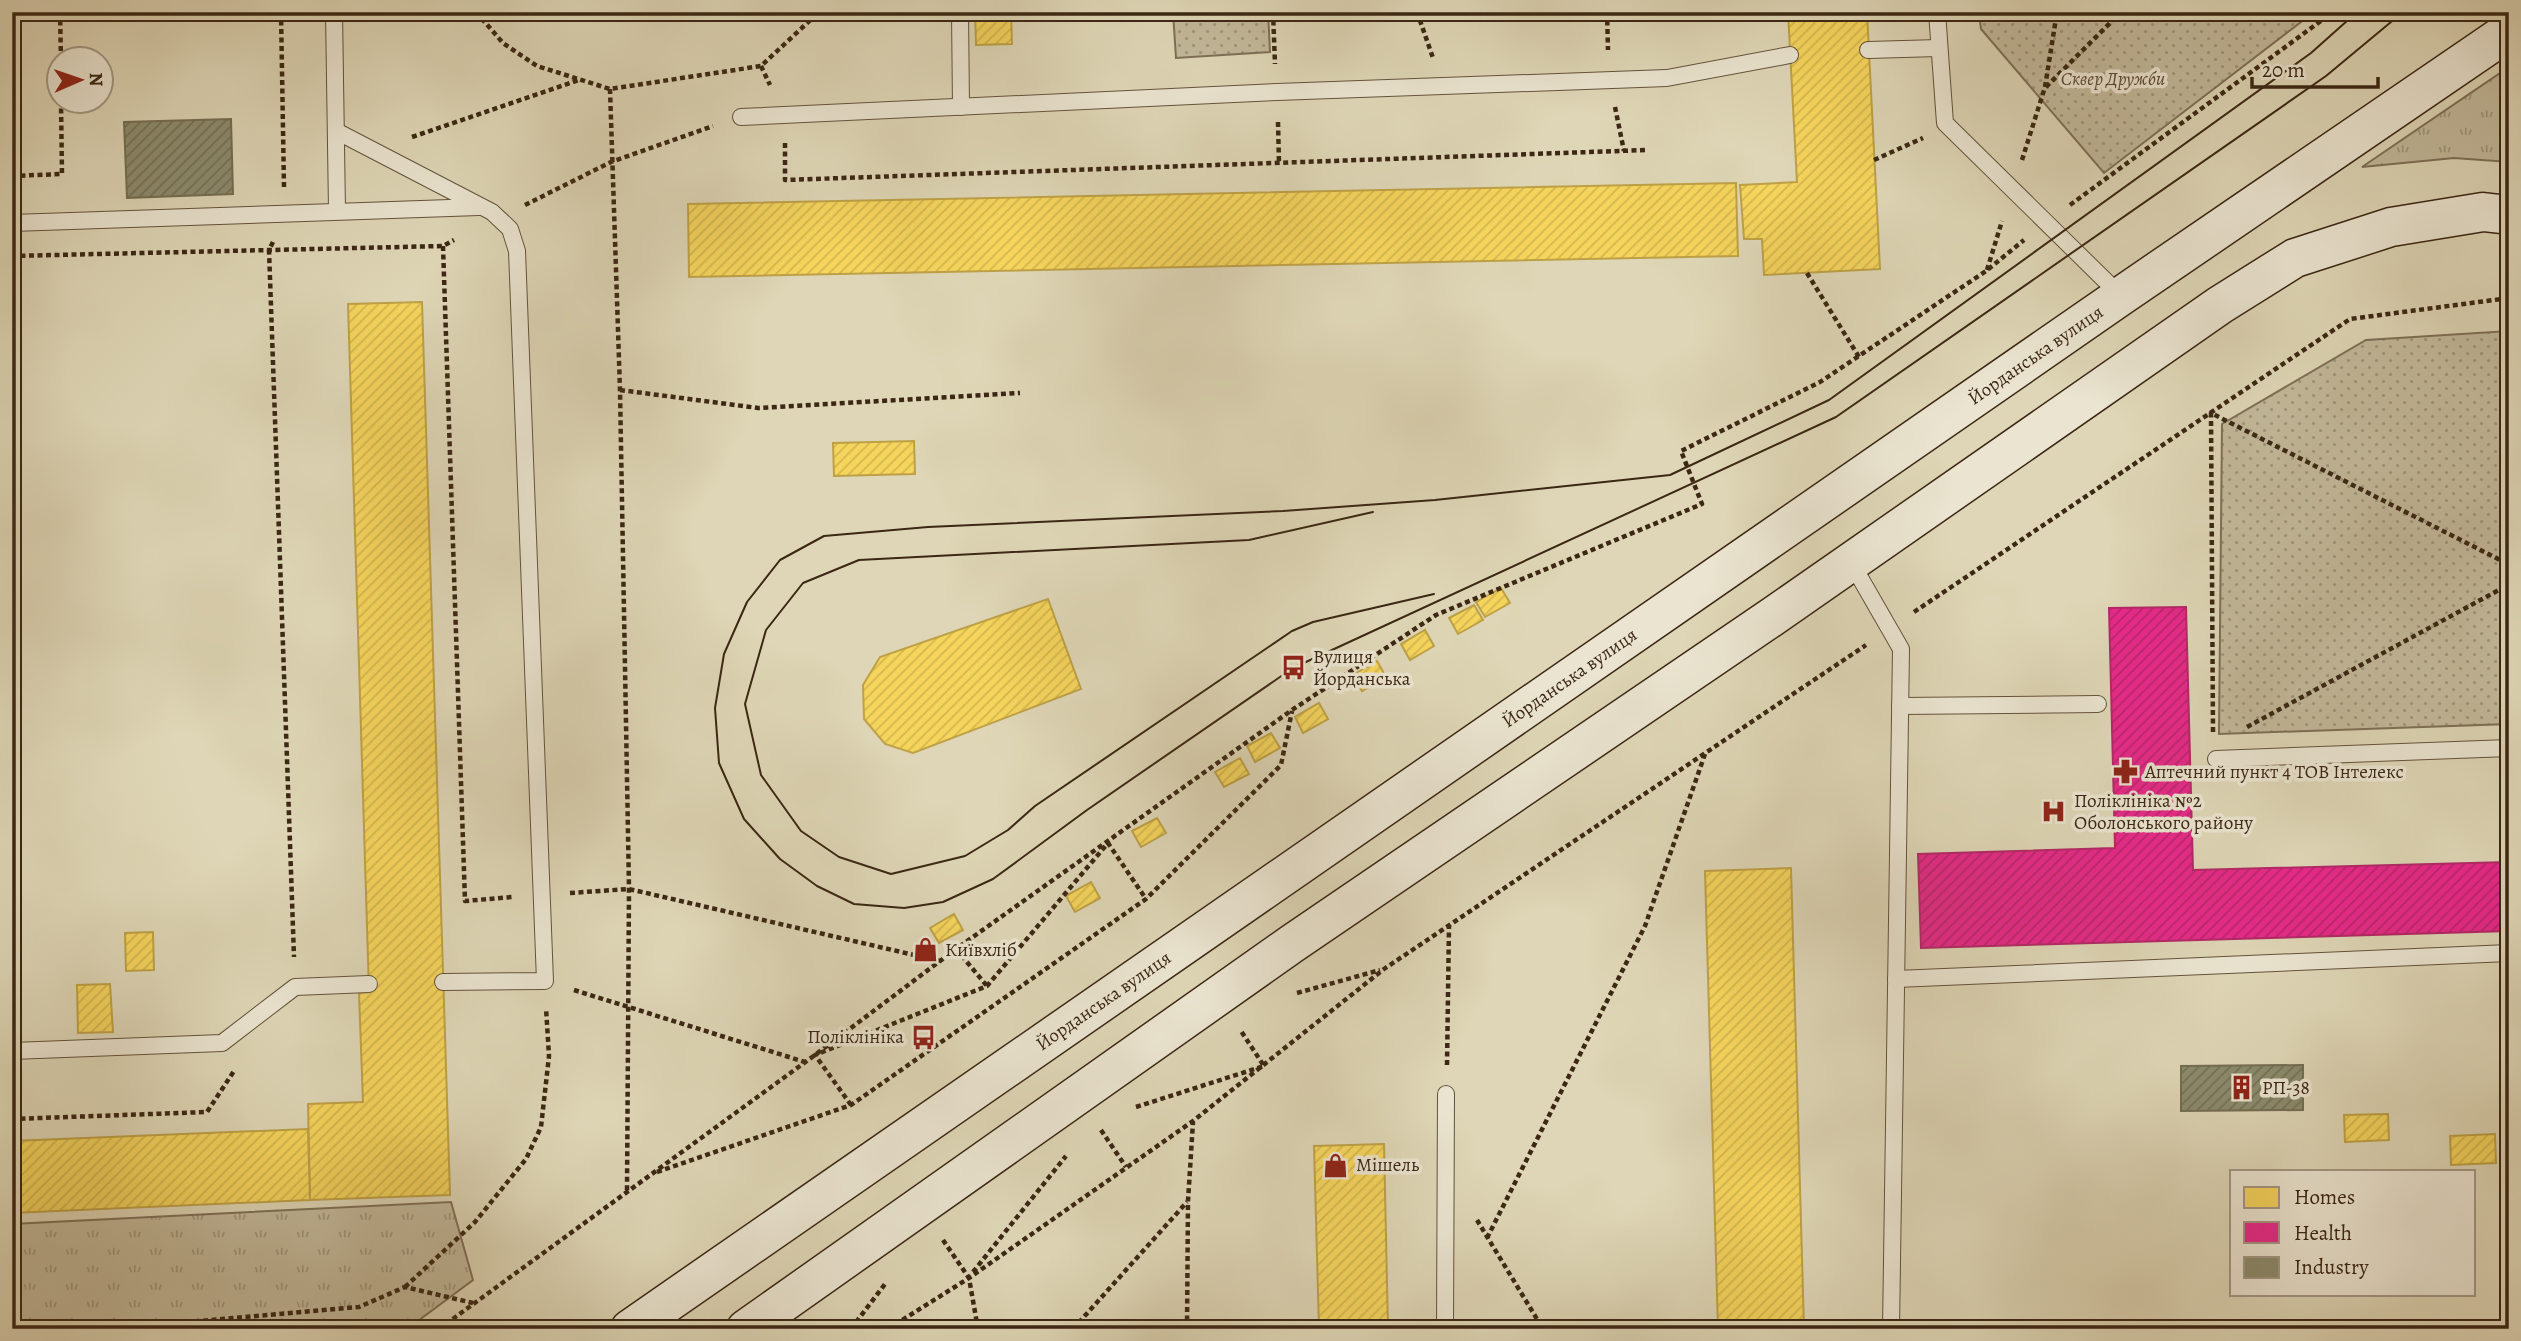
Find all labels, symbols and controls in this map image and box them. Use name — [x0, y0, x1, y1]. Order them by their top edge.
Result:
north arrow — [46, 46, 116, 116]
scale bar — [2252, 46, 2378, 90]
text: 20 m — [2262, 56, 2305, 84]
park label: Сквер Дружби — [2061, 66, 2165, 92]
text: N — [83, 72, 109, 87]
street label: Йорданська вулиця — [1963, 299, 2108, 411]
street label: Йорданська вулиця — [1497, 622, 1642, 734]
place label: Вулиця Йорданська — [1313, 644, 1411, 692]
bus stop icon: Вулиця Йорданська — [1279, 654, 1307, 682]
pharmacy icon: Аптечний пункт 4 ТОВ Інтелекс — [2111, 758, 2139, 786]
place label: Аптечний пункт 4 ТОВ Інтелекс — [2144, 759, 2404, 785]
place label: Поліклініка №2 Оболонського району — [2074, 788, 2253, 836]
hospital icon: Поліклініка №2 Оболонського району — [2040, 798, 2068, 826]
shop icon: Київхліб — [911, 936, 939, 964]
place label: Київхліб — [945, 937, 1017, 963]
street label: Йорданська вулиця — [1031, 945, 1176, 1057]
bus stop icon: Поліклініка — [910, 1023, 938, 1051]
place label: Поліклініка — [807, 1024, 904, 1050]
building icon: РП-38 — [2228, 1074, 2256, 1102]
place label: РП-38 — [2262, 1075, 2310, 1101]
shop icon: Мішель — [1322, 1151, 1350, 1179]
place label: Мішель — [1356, 1152, 1419, 1178]
legend — [2230, 1170, 2476, 1296]
text: Homes — [2294, 1183, 2355, 1211]
text: Health — [2294, 1219, 2352, 1247]
text: Industry — [2294, 1253, 2369, 1281]

